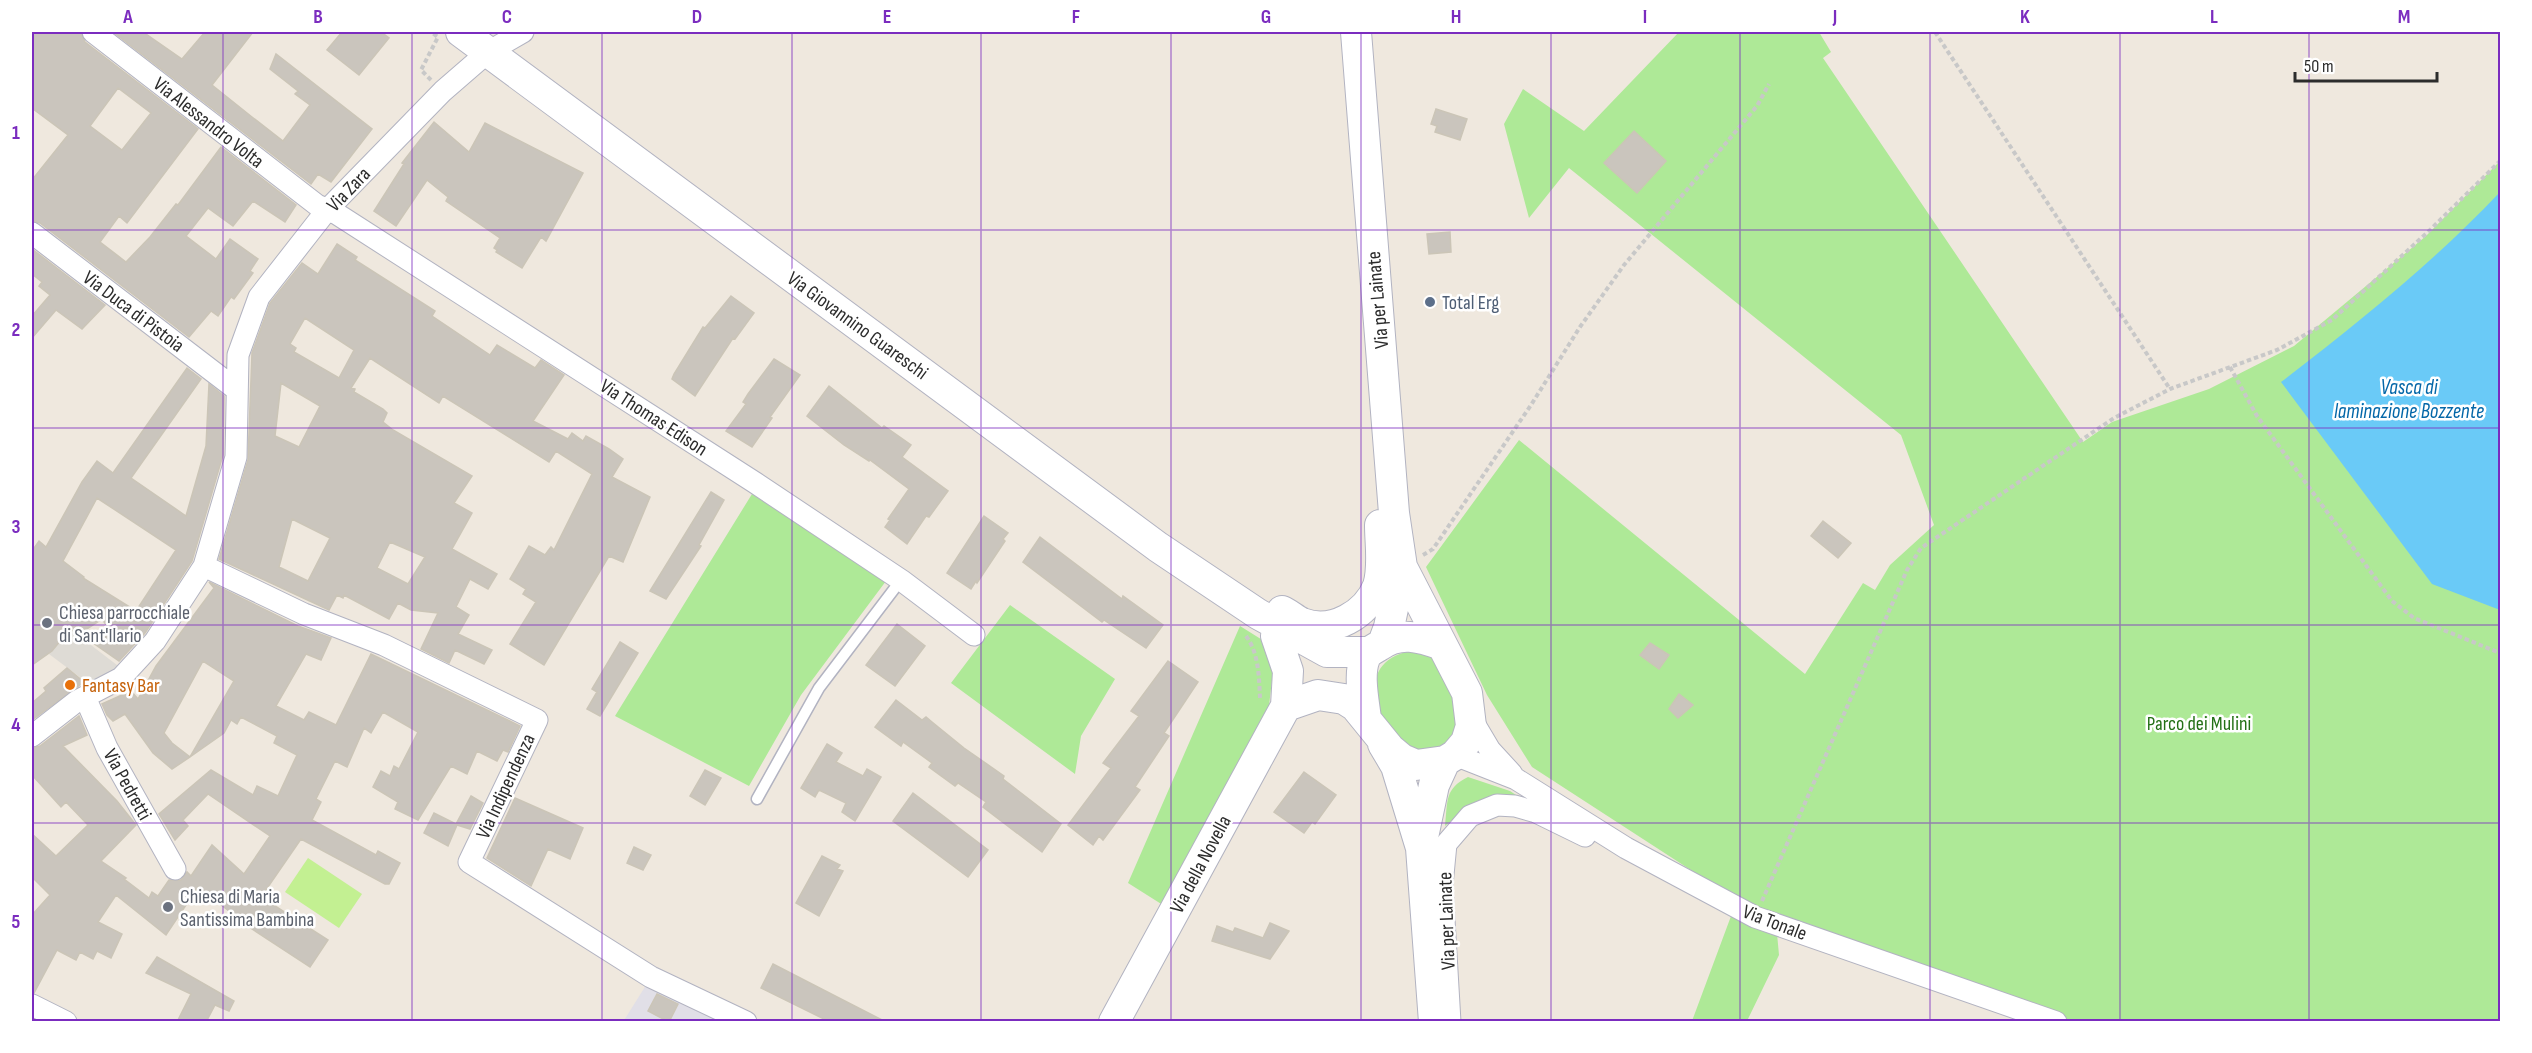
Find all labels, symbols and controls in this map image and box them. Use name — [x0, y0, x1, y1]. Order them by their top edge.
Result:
text: A — [122, 5, 133, 29]
text: B — [313, 5, 323, 29]
text: C — [502, 5, 512, 29]
text: D — [692, 5, 702, 29]
text: E — [883, 5, 891, 29]
text: F — [1072, 5, 1080, 29]
text: G — [1261, 5, 1271, 29]
text: H — [1451, 5, 1461, 29]
text: I — [1643, 5, 1647, 29]
text: J — [1832, 5, 1837, 29]
text: K — [2020, 5, 2030, 29]
text: L — [2210, 5, 2218, 29]
text: M — [2398, 5, 2410, 29]
scale bar — [2295, 45, 2438, 83]
text: 50 m — [2304, 56, 2334, 77]
street label: Via Alessandro Volta — [148, 72, 269, 173]
text: 1 — [12, 121, 20, 145]
street label: Via Zara — [322, 162, 376, 217]
street label: Via per Lainate — [1362, 250, 1394, 350]
street label: Via Duca di Pistoia — [78, 266, 189, 358]
street label: Via Giovannino Guareschi — [782, 267, 933, 385]
place label: Total Erg — [1442, 291, 1499, 315]
marker: Total Erg — [1423, 295, 1437, 309]
text: 2 — [12, 318, 20, 342]
street label: Via Thomas Edison — [595, 374, 712, 462]
water label: Vasca di laminazione Bozzente — [2334, 375, 2484, 424]
text: 3 — [12, 515, 21, 539]
place label: Chiesa parrocchiale di Sant'Ilario — [59, 601, 190, 648]
marker: Chiesa parrocchiale di Sant'Ilario — [40, 616, 54, 630]
place label: Fantasy Bar — [82, 674, 160, 698]
marker: Fantasy Bar — [63, 678, 77, 692]
park label: Parco dei Mulini — [2147, 712, 2251, 736]
text: 4 — [11, 713, 21, 737]
street label: Via Indipendenza — [471, 730, 541, 843]
street label: Via Pedretti — [98, 745, 156, 824]
street label: Via della Novella — [1165, 811, 1237, 918]
street label: Via per Lainate — [1433, 872, 1461, 970]
place label: Chiesa di Maria Santissima Bambina — [180, 885, 314, 932]
marker: Chiesa di Maria Santissima Bambina — [161, 900, 175, 914]
street label: Via Tonale — [1739, 900, 1810, 946]
text: 5 — [12, 910, 21, 934]

